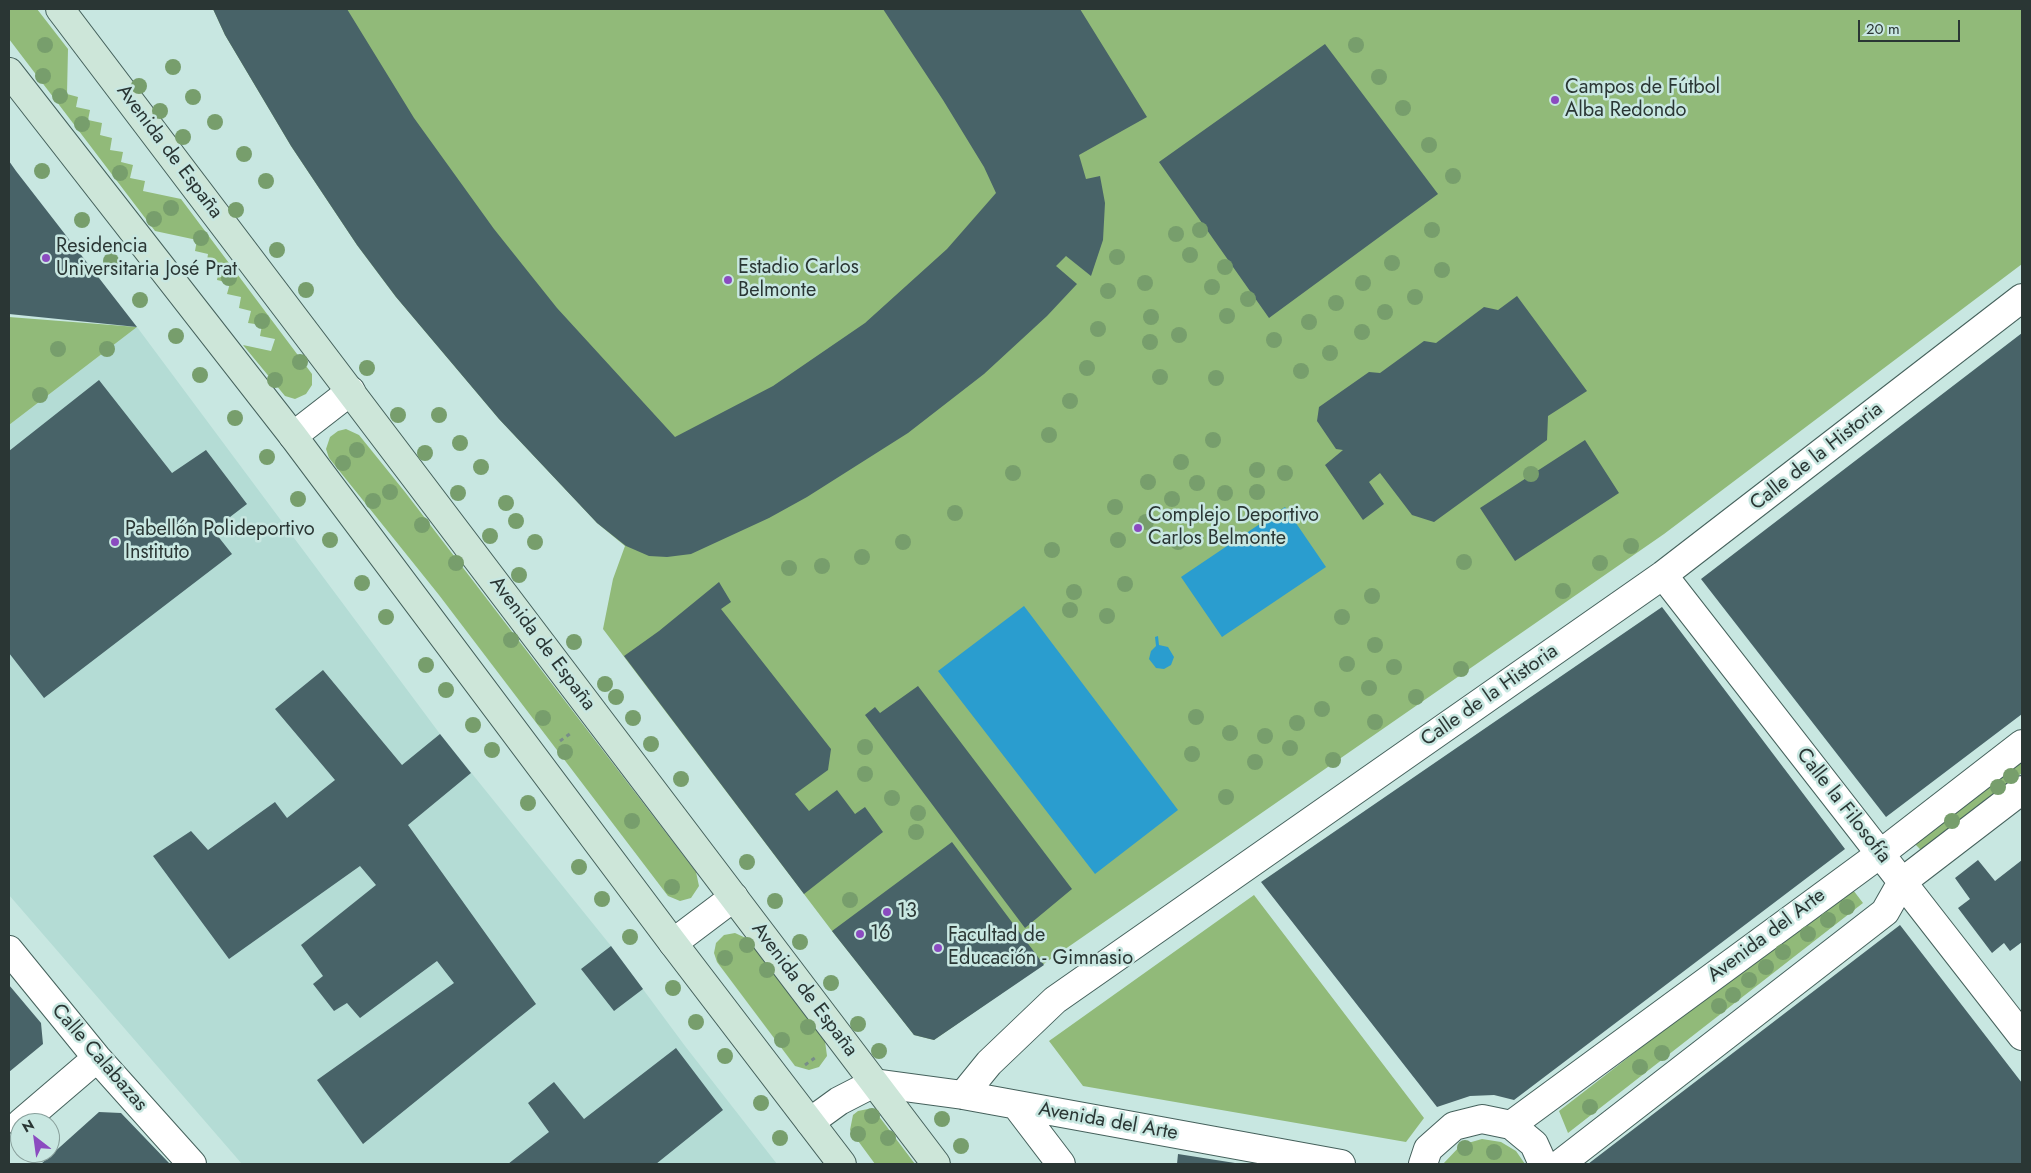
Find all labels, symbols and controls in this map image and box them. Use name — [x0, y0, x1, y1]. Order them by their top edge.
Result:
scale bar — [1861, 10, 1964, 42]
text: 20 m — [1866, 18, 1900, 40]
place label: Campos de Fútbol Alba Redondo — [1565, 76, 1720, 123]
street label: Avenida de España — [111, 80, 227, 224]
marker: Campos de Fútbol Alba Redondo — [1549, 94, 1561, 106]
place label: Residencia Universitaria José Prat — [56, 235, 237, 282]
marker: Residencia Universitaria José Prat — [40, 252, 52, 264]
place label: Estadio Carlos Belmonte — [738, 256, 859, 303]
marker: Estadio Carlos Belmonte — [722, 274, 734, 286]
street label: Calle de la Historia — [1746, 398, 1888, 516]
place label: Complejo Deportivo Carlos Belmonte — [1148, 504, 1319, 551]
place label: Pabellón Polideportivo Instituto — [125, 518, 315, 565]
marker: Complejo Deportivo Carlos Belmonte — [1132, 522, 1144, 534]
marker: Pabellón Polideportivo Instituto — [109, 536, 121, 548]
street label: Avenida de España — [484, 572, 600, 716]
street label: Calle de la Historia — [1417, 640, 1563, 752]
street label: Calle la Filosofía — [1791, 744, 1895, 868]
street label: Avenida del Arte — [1703, 884, 1831, 988]
place label: 13 — [897, 900, 917, 924]
marker: 13 — [881, 906, 893, 918]
street label: Avenida de España — [746, 918, 862, 1062]
place label: 16 — [870, 922, 891, 946]
place label: Facultad de Educación - Gimnasio — [948, 924, 1133, 971]
marker: 16 — [854, 928, 866, 940]
marker: Facultad de Educación - Gimnasio — [932, 942, 944, 954]
street label: Calle Calabazas — [46, 999, 152, 1117]
street label: Avenida del Arte — [1036, 1098, 1180, 1146]
north arrow — [10, 1113, 60, 1163]
text: N — [18, 1114, 38, 1137]

